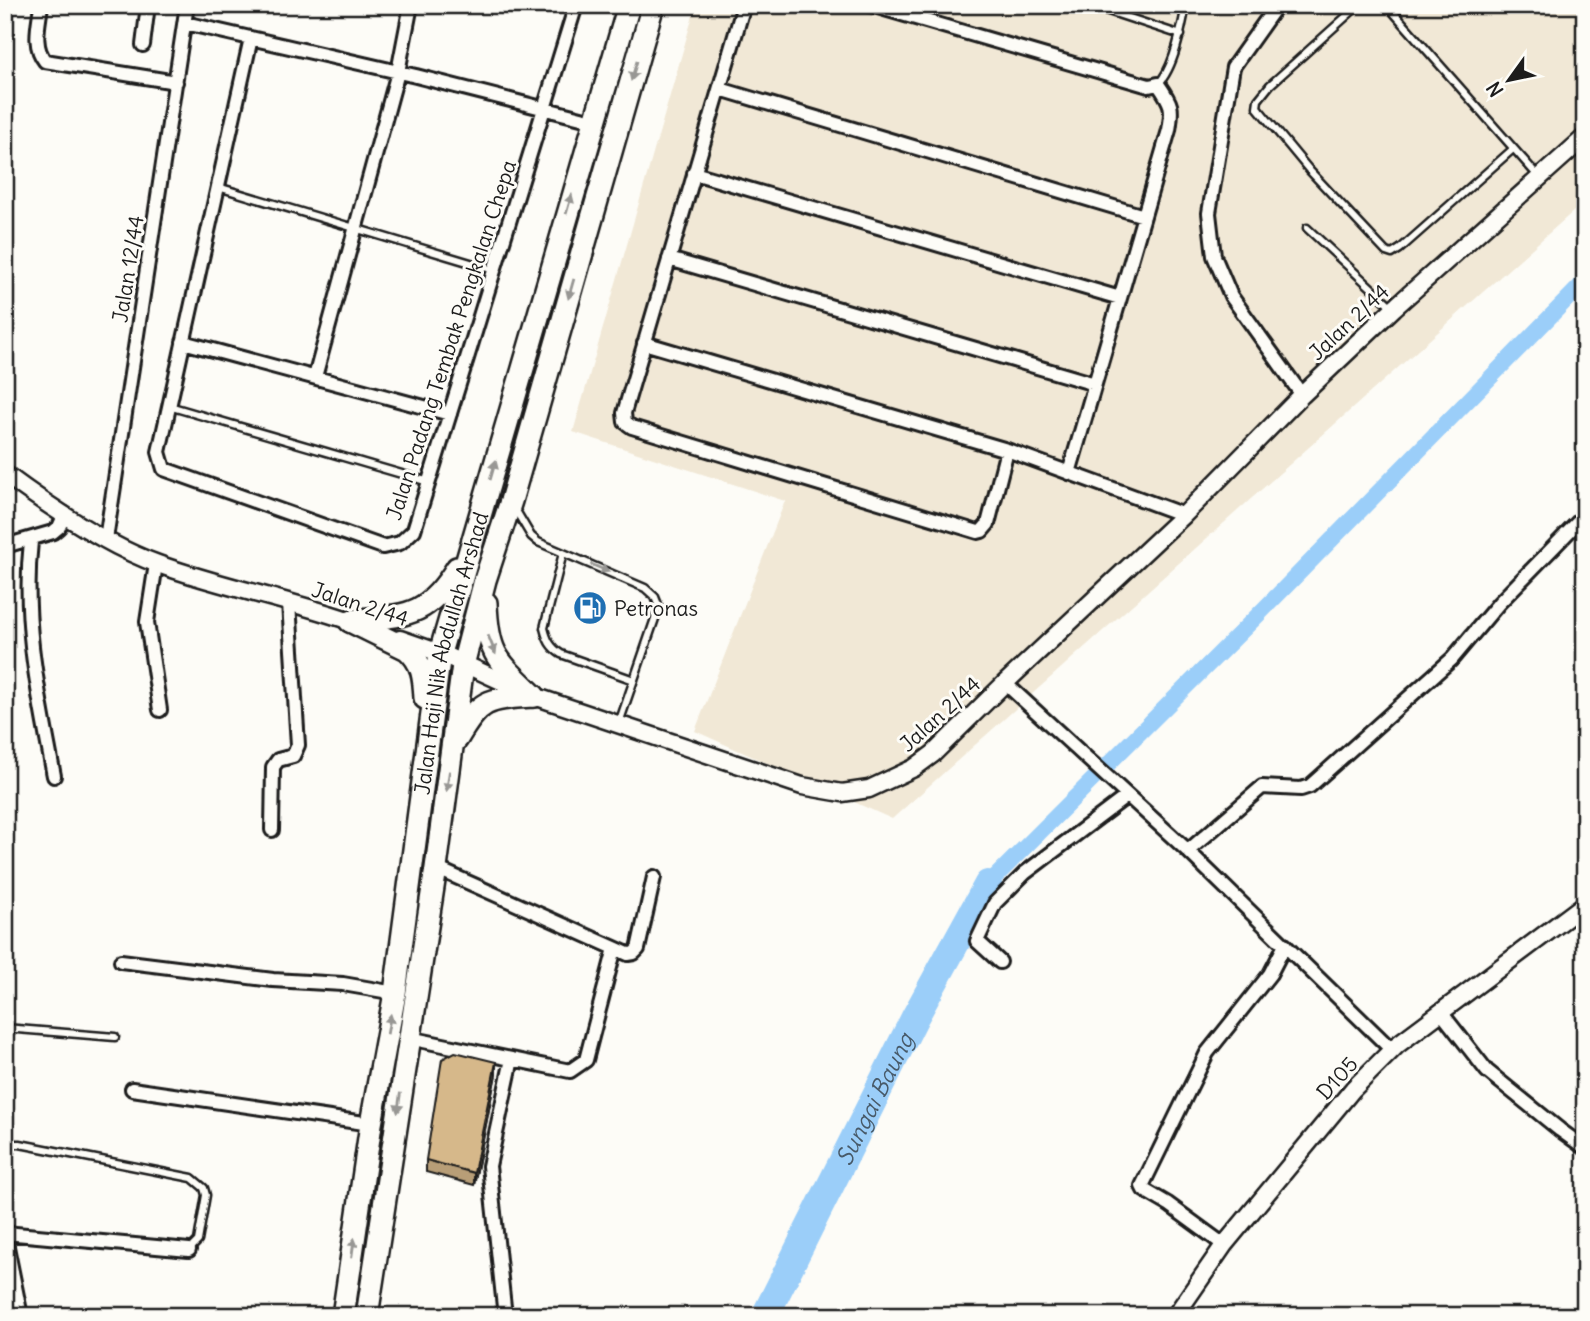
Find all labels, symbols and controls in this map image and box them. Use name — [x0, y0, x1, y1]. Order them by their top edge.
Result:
north arrow — [1474, 46, 1544, 116]
one-way arrow — [628, 60, 638, 81]
text: N — [1481, 77, 1508, 101]
street label: Jalan Padang Tembak Pengkalan Chepa — [380, 157, 522, 523]
one-way arrow — [565, 193, 575, 214]
street label: Jalan 12/44 — [106, 213, 150, 325]
street label: Jalan 2/44 — [1303, 278, 1395, 366]
one-way arrow — [565, 279, 575, 300]
one-way arrow — [488, 459, 498, 480]
street label: Jalan Haji Nik Abdullah Arshad — [408, 509, 494, 796]
one-way arrow — [590, 563, 611, 574]
street label: Jalan 2/44 — [308, 576, 412, 632]
fuel station icon: Petronas — [571, 589, 609, 627]
place label: Petronas — [614, 595, 698, 622]
one-way arrow — [487, 635, 498, 656]
street label: Jalan 2/44 — [894, 671, 986, 757]
one-way arrow — [442, 770, 453, 792]
one-way arrow — [384, 1013, 395, 1035]
water label: Sungai Baung — [829, 1026, 920, 1170]
street label: D105 — [1311, 1051, 1363, 1105]
one-way arrow — [394, 1092, 405, 1114]
one-way arrow — [348, 1237, 359, 1259]

